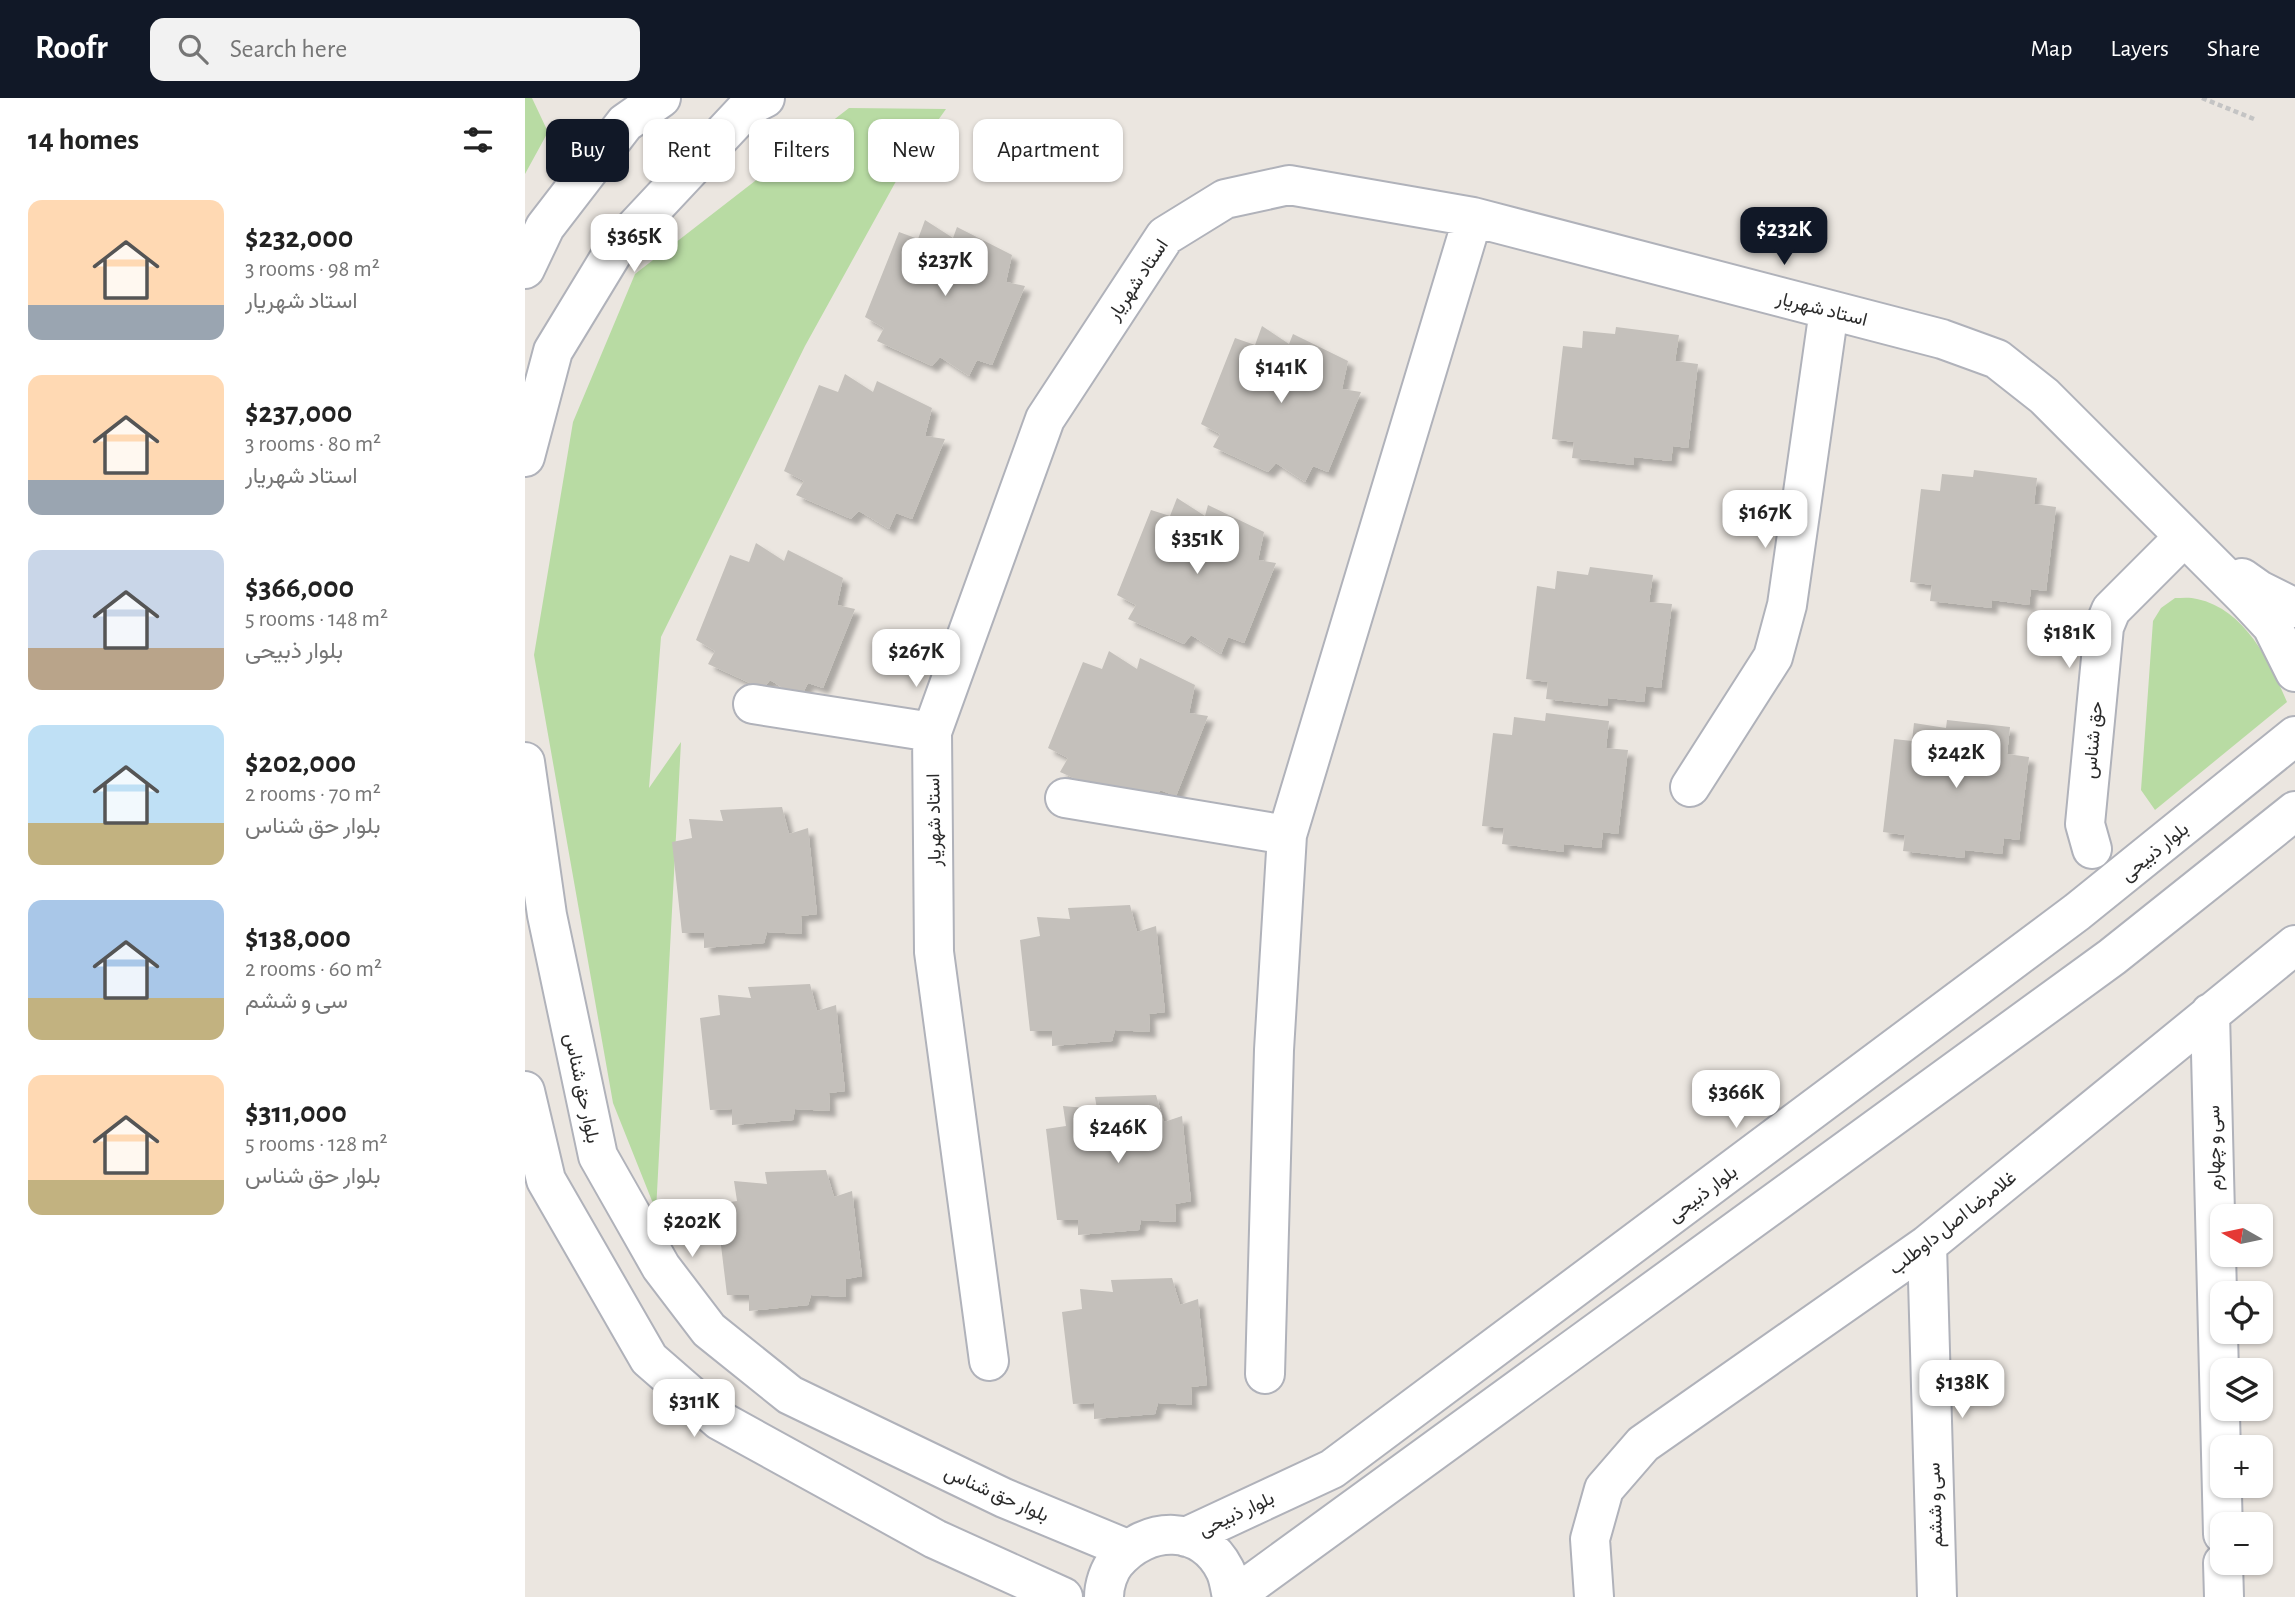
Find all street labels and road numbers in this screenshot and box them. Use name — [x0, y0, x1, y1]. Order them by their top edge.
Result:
street label: استاد شهریار — [1104, 236, 1173, 325]
street label: استاد شهریار — [1773, 289, 1869, 331]
street label: حق شناس — [2081, 701, 2107, 780]
street label: استاد شهریار — [924, 773, 946, 868]
street label: بلوار ذبیحی — [2117, 819, 2193, 886]
street label: بلوار حق شناس — [560, 1032, 602, 1145]
street label: سی و چهارم — [2204, 1105, 2228, 1191]
street label: بلوار ذبیحی — [1665, 1162, 1742, 1227]
street label: غلامرضا اصل داوطلب — [1886, 1168, 2021, 1279]
street label: سی و ششم — [1925, 1462, 1948, 1548]
street label: بلوار حق شناس — [941, 1463, 1051, 1527]
street label: بلوار ذبیحی — [1196, 1489, 1278, 1541]

